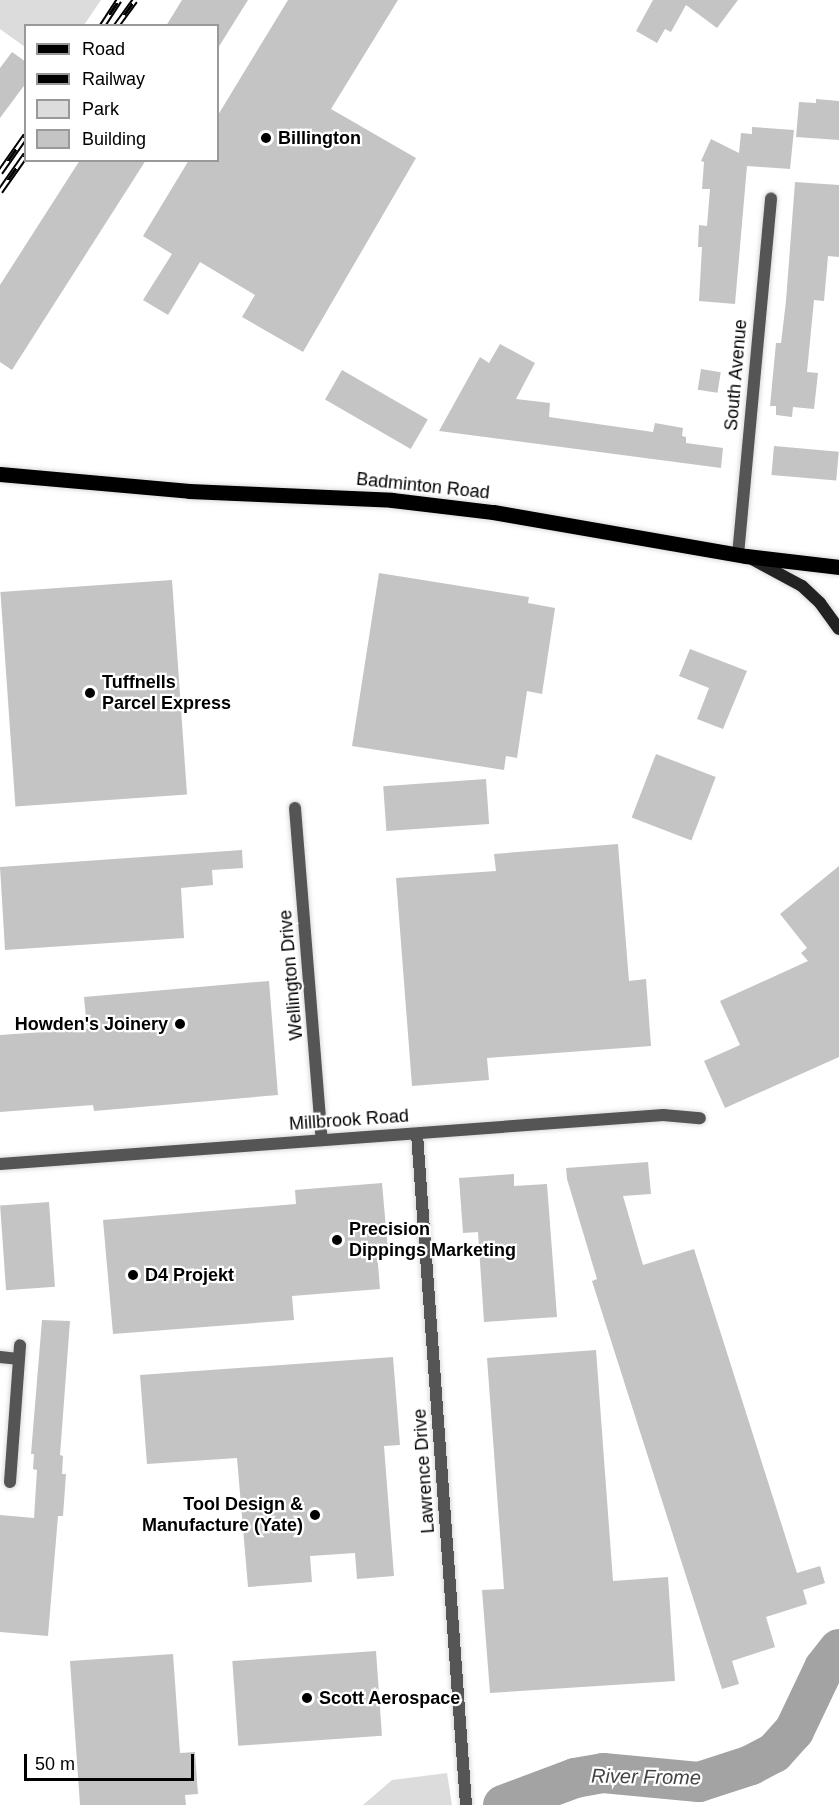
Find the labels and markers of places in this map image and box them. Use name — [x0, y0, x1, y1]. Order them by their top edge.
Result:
place label: Billington — [278, 127, 361, 149]
marker: Billington — [259, 131, 273, 145]
place label: Tuffnells Parcel Express — [102, 672, 231, 714]
marker: Tuffnells Parcel Express — [83, 686, 97, 700]
place label: Howden's Joinery — [15, 1013, 168, 1035]
marker: Howden's Joinery — [173, 1017, 187, 1031]
place label: Precision Dippings Marketing — [349, 1219, 516, 1262]
marker: Precision Dippings Marketing — [330, 1233, 344, 1247]
place label: D4 Projekt — [145, 1264, 234, 1286]
marker: D4 Projekt — [126, 1268, 140, 1282]
place label: Tool Design & Manufacture (Yate) — [142, 1494, 303, 1537]
marker: Tool Design & Manufacture (Yate) — [308, 1508, 322, 1522]
place label: Scott Aerospace — [319, 1687, 461, 1709]
marker: Scott Aerospace — [300, 1691, 314, 1705]

